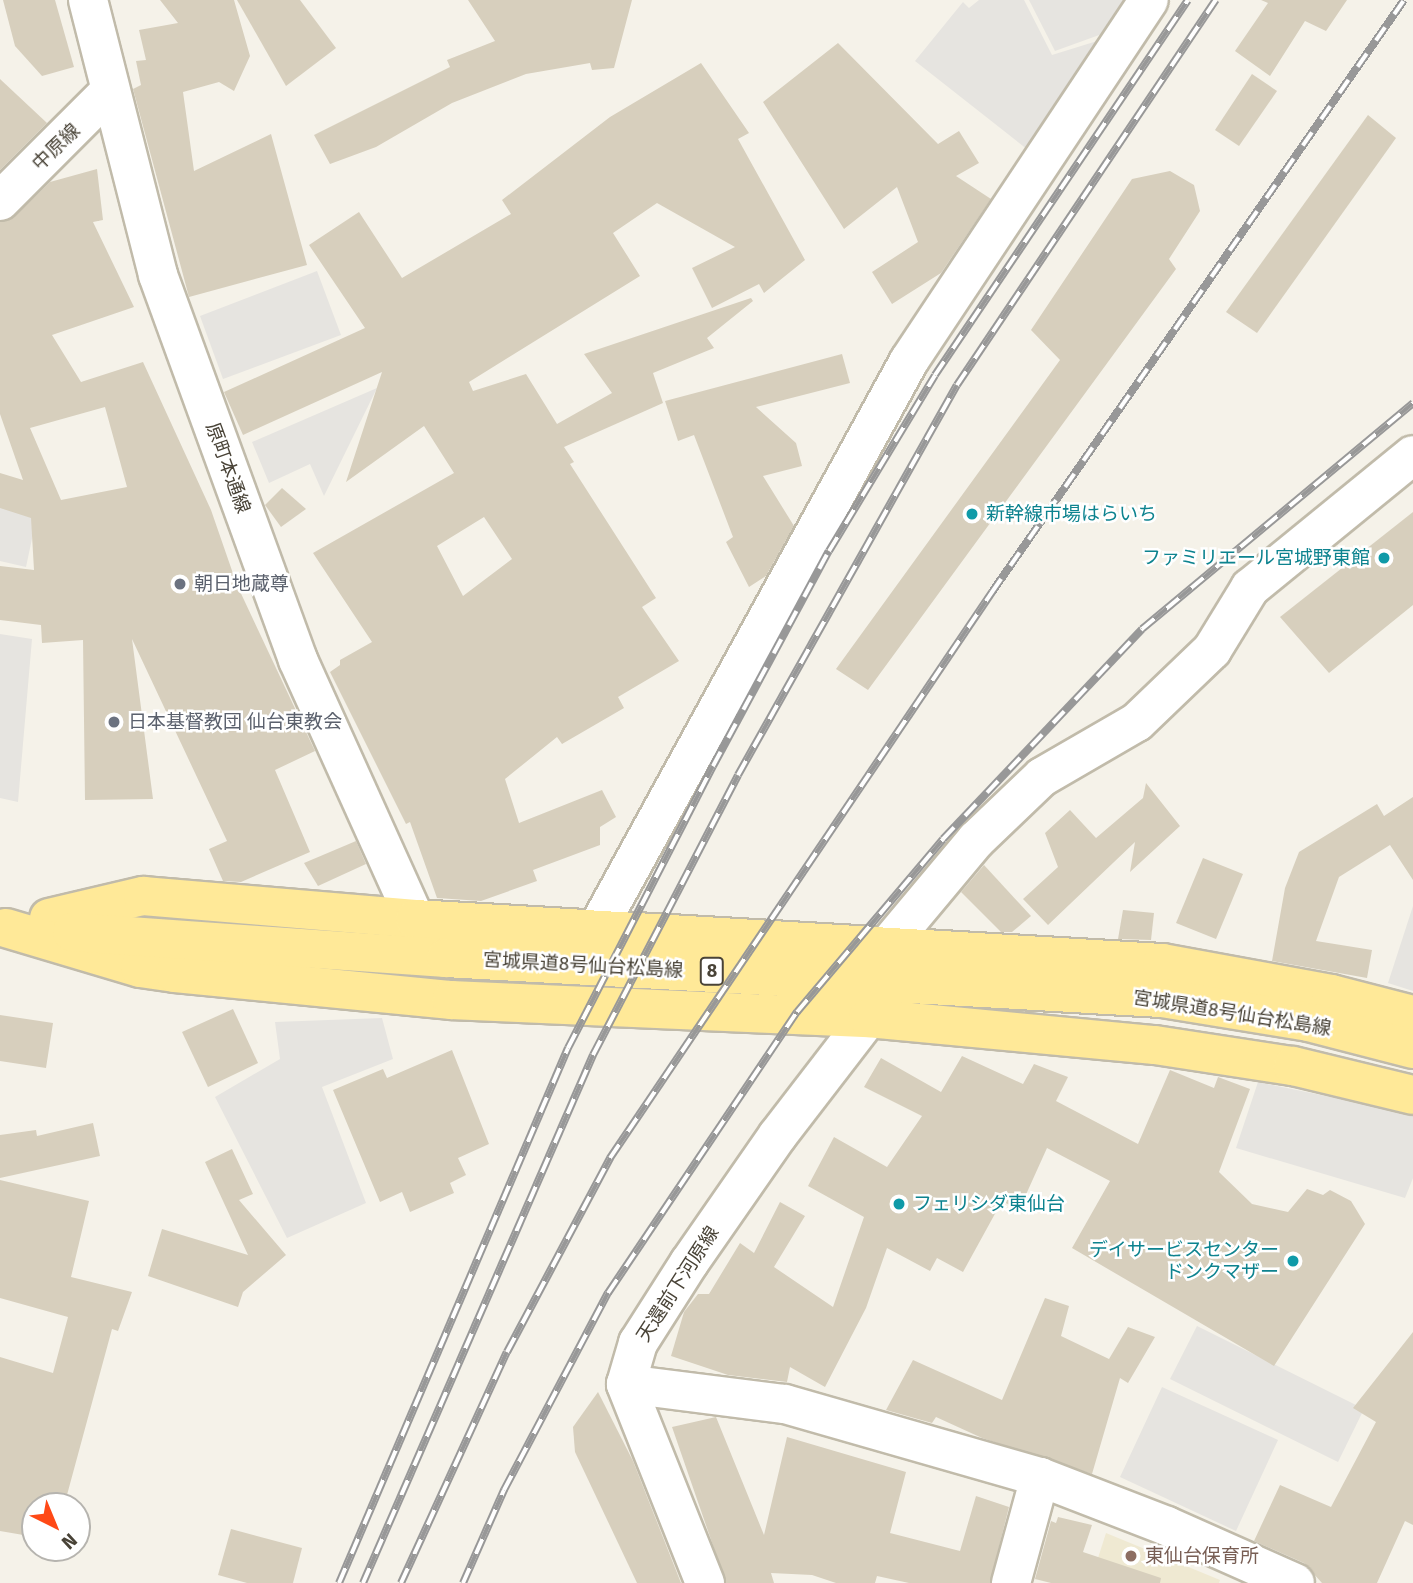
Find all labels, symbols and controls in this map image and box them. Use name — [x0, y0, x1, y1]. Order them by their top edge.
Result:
street label: 中原線 — [28, 119, 84, 175]
street label: 原町本通線 — [201, 419, 255, 517]
place label: 新幹線市場はらいち — [986, 503, 1157, 525]
marker: 新幹線市場はらいち — [964, 506, 980, 522]
place label: ファミリエール宮城野東館 — [1142, 547, 1370, 569]
marker: ファミリエール宮城野東館 — [1376, 550, 1392, 566]
place label: 朝日地蔵尊 — [194, 573, 289, 595]
marker: 朝日地蔵尊 — [172, 576, 188, 592]
place label: 日本基督教団 仙台東教会 — [128, 711, 342, 733]
marker: 日本基督教団 仙台東教会 — [106, 714, 122, 730]
street label: 宮城県道8号仙台松島線 — [482, 948, 684, 982]
road number: 8 — [700, 956, 724, 986]
street label: 宮城県道8号仙台松島線 — [1131, 986, 1333, 1040]
place label: フェリシダ東仙台 — [913, 1193, 1065, 1215]
marker: フェリシダ東仙台 — [891, 1196, 907, 1212]
street label: 天還前下河原線 — [632, 1222, 724, 1346]
place label: デイサービスセンター ドンクマザー — [1089, 1239, 1279, 1283]
marker: デイサービスセンター ドンクマザー — [1285, 1253, 1301, 1269]
north arrow — [21, 1492, 91, 1562]
text: N — [57, 1529, 82, 1554]
place label: 東仙台保育所 — [1145, 1545, 1259, 1567]
marker: 東仙台保育所 — [1123, 1548, 1139, 1564]

